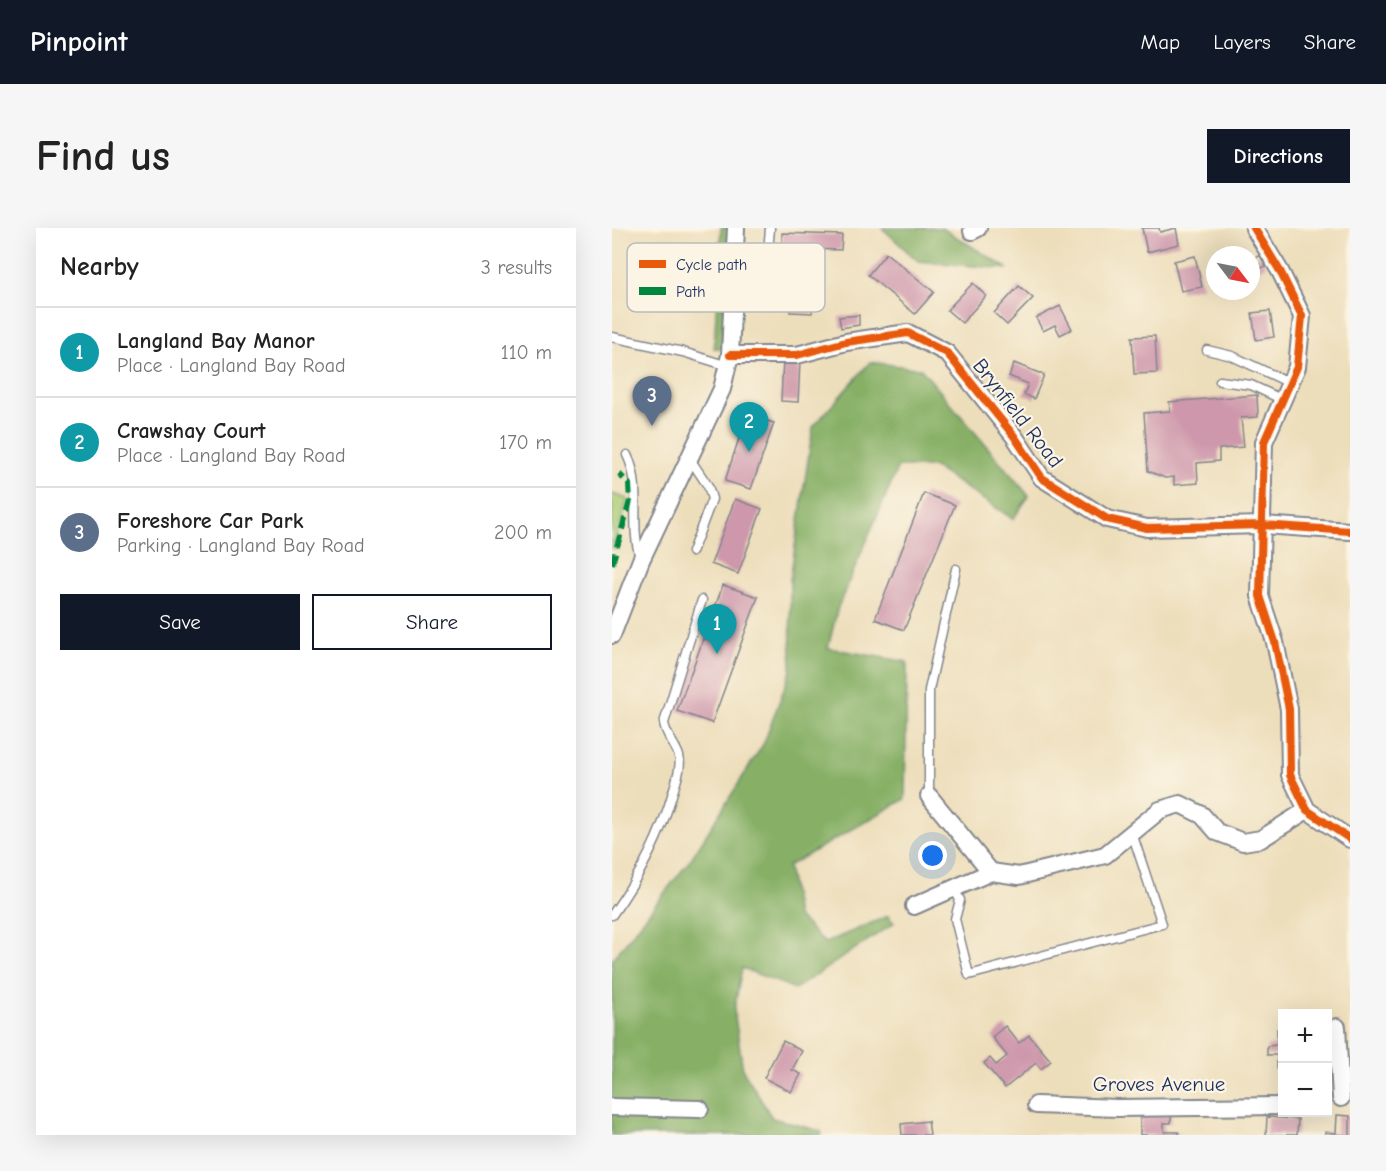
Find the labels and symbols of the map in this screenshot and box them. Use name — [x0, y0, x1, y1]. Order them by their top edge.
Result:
legend — [627, 243, 825, 312]
north arrow — [1206, 246, 1260, 300]
text: Cycle path — [676, 256, 747, 274]
text: Path — [676, 283, 706, 301]
street label: Brynfield Road — [968, 354, 1068, 472]
pin: 3 — [632, 376, 672, 426]
pin: 2 — [730, 402, 768, 452]
pin: 1 — [698, 604, 736, 654]
your location — [918, 841, 947, 870]
street label: Groves Avenue — [1093, 1072, 1225, 1096]

